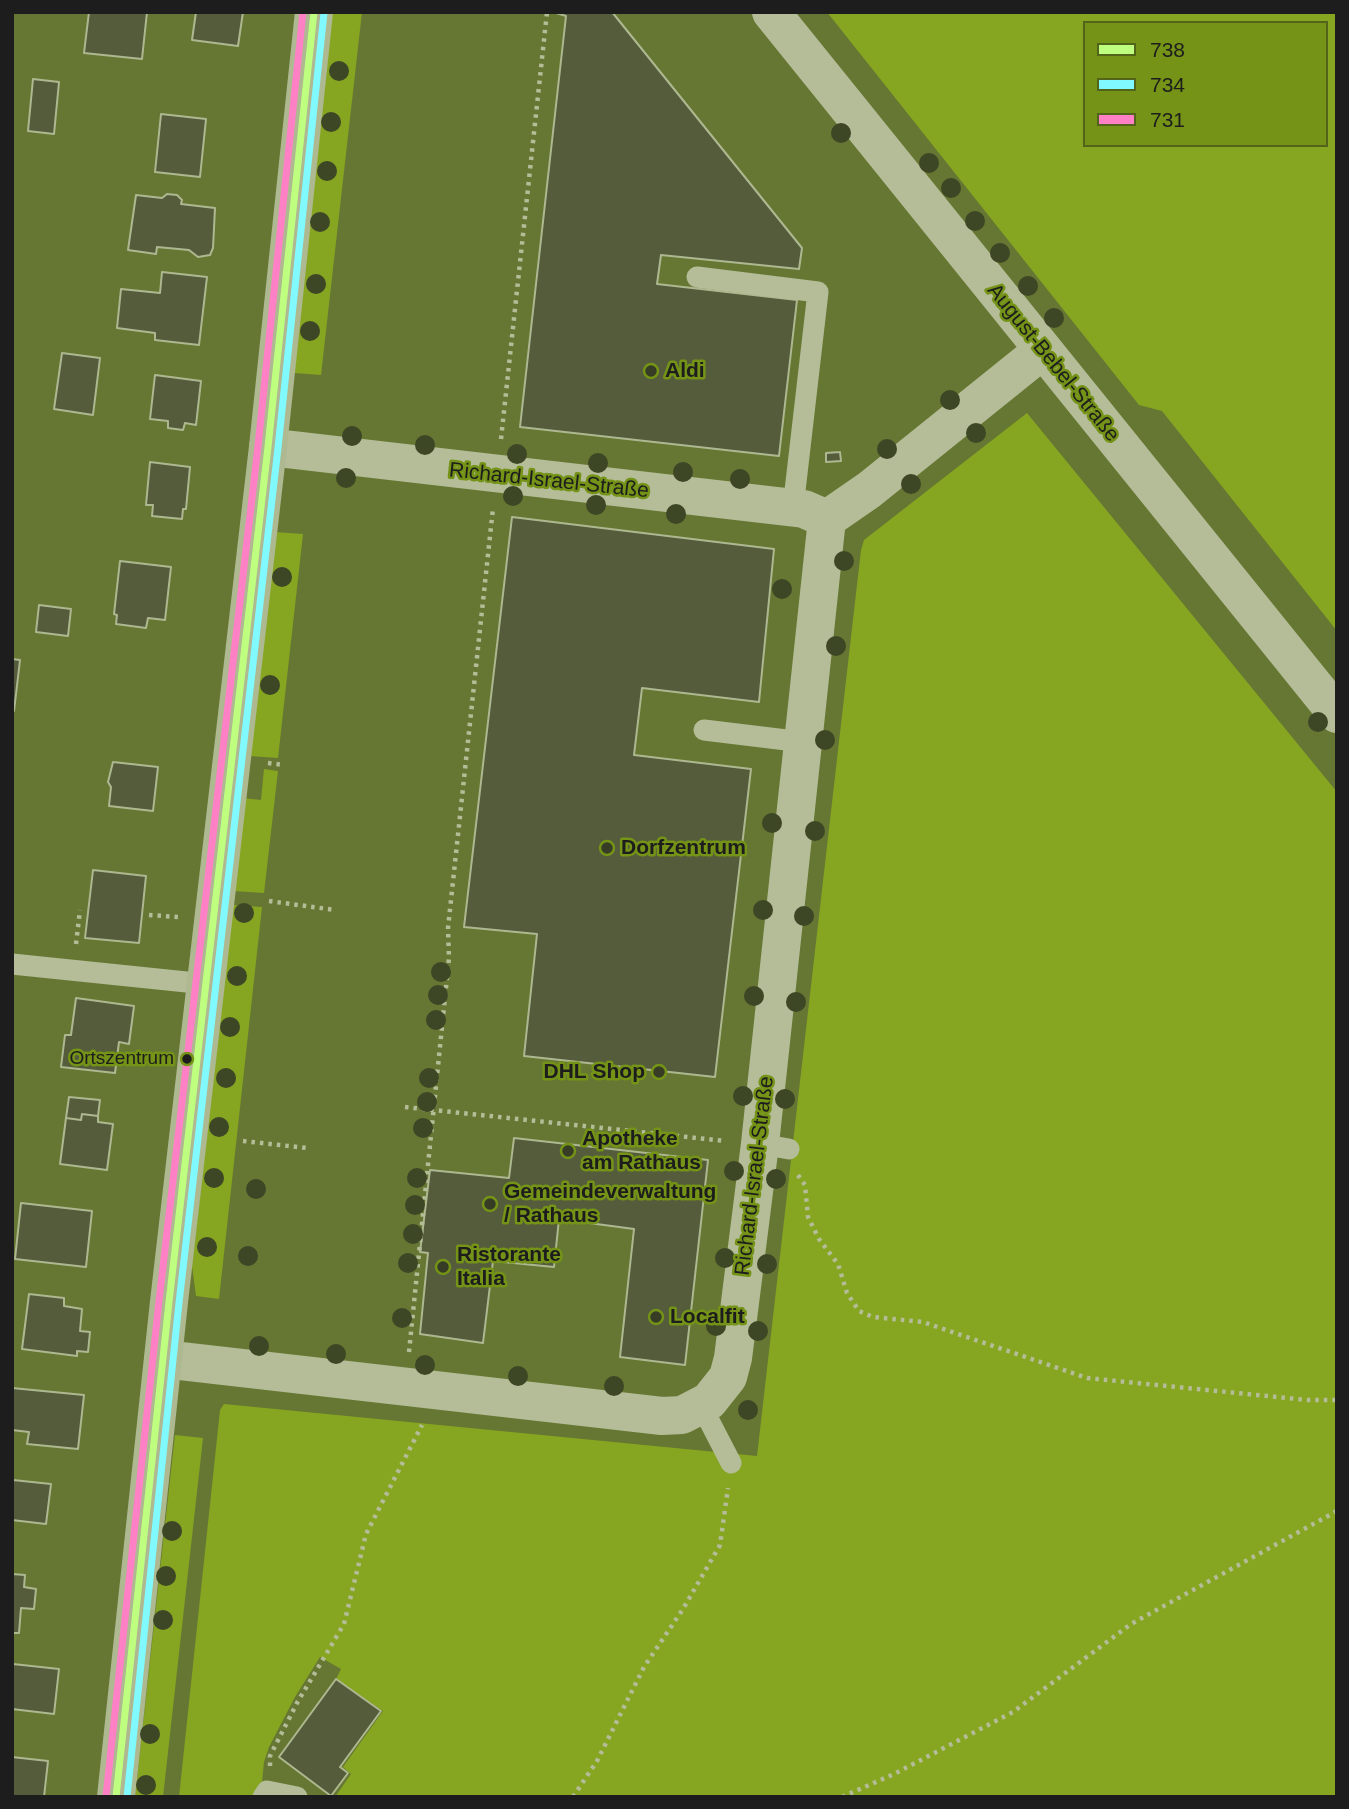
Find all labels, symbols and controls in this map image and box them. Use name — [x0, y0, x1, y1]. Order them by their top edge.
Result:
legend — [1083, 21, 1328, 147]
text: 738 — [1150, 38, 1185, 61]
text: 734 — [1150, 73, 1185, 96]
text: 731 — [1150, 108, 1185, 131]
street label: August-Bebel-Straße — [982, 279, 1124, 447]
place label: Aldi — [665, 358, 705, 384]
marker: Aldi — [643, 363, 659, 379]
street label: Richard-Israel-Straße — [448, 458, 650, 504]
place label: Dorfzentrum — [621, 835, 746, 861]
marker: Dorfzentrum — [599, 840, 615, 856]
place label: Ortszentrum — [69, 1048, 174, 1070]
marker: Ortszentrum — [180, 1052, 194, 1066]
place label: DHL Shop — [544, 1059, 645, 1085]
marker: DHL Shop — [651, 1064, 667, 1080]
street label: Richard-Israel-Straße — [730, 1075, 780, 1277]
place label: Apotheke am Rathaus — [582, 1126, 701, 1176]
marker: Apotheke am Rathaus — [560, 1143, 576, 1159]
place label: Gemeindeverwaltung / Rathaus — [504, 1179, 716, 1229]
marker: Gemeindeverwaltung / Rathaus — [482, 1196, 498, 1212]
place label: Ristorante Italia — [457, 1242, 561, 1292]
marker: Ristorante Italia — [435, 1259, 451, 1275]
place label: Localfit — [670, 1304, 745, 1330]
marker: Localfit — [648, 1309, 664, 1325]

